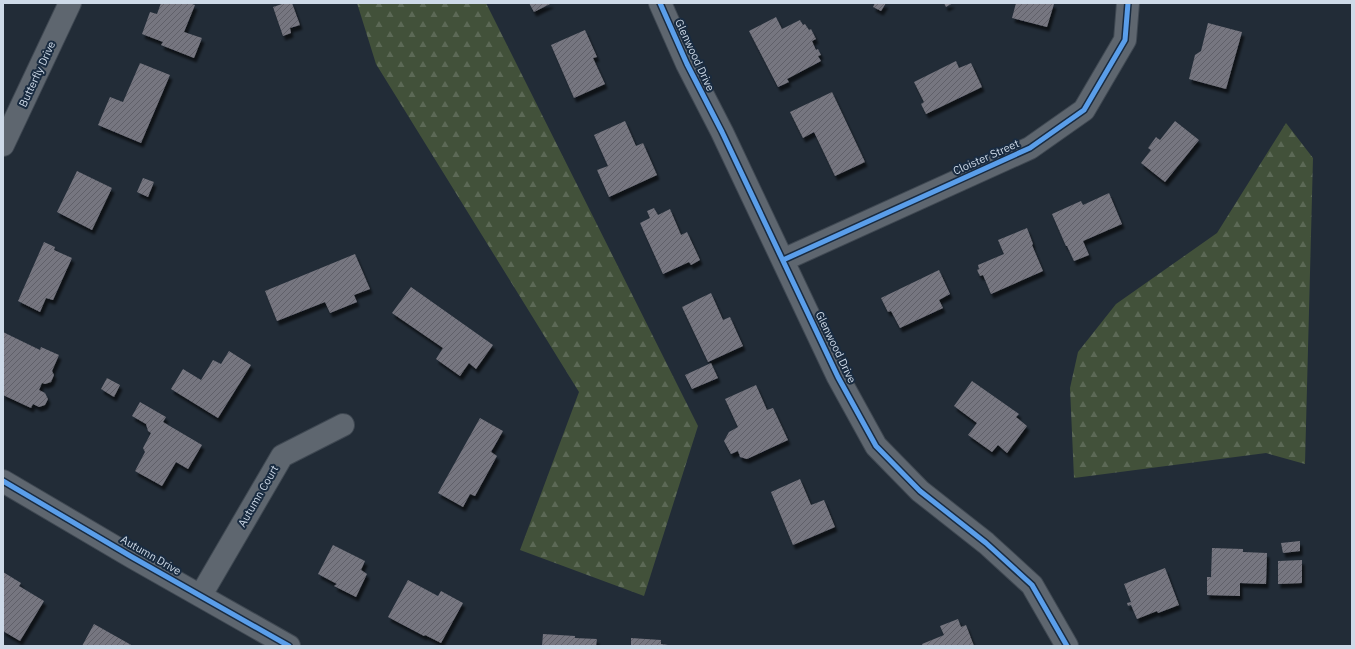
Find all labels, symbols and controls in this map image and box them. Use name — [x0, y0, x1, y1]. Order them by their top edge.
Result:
street label: Glenwood Drive — [672, 17, 718, 93]
street label: Butterfly Drive — [16, 39, 58, 109]
street label: Cloister Street — [951, 136, 1021, 178]
street label: Glenwood Drive — [813, 309, 859, 385]
street label: Autumn Court — [235, 462, 281, 529]
street label: Autumn Drive — [118, 532, 184, 578]

